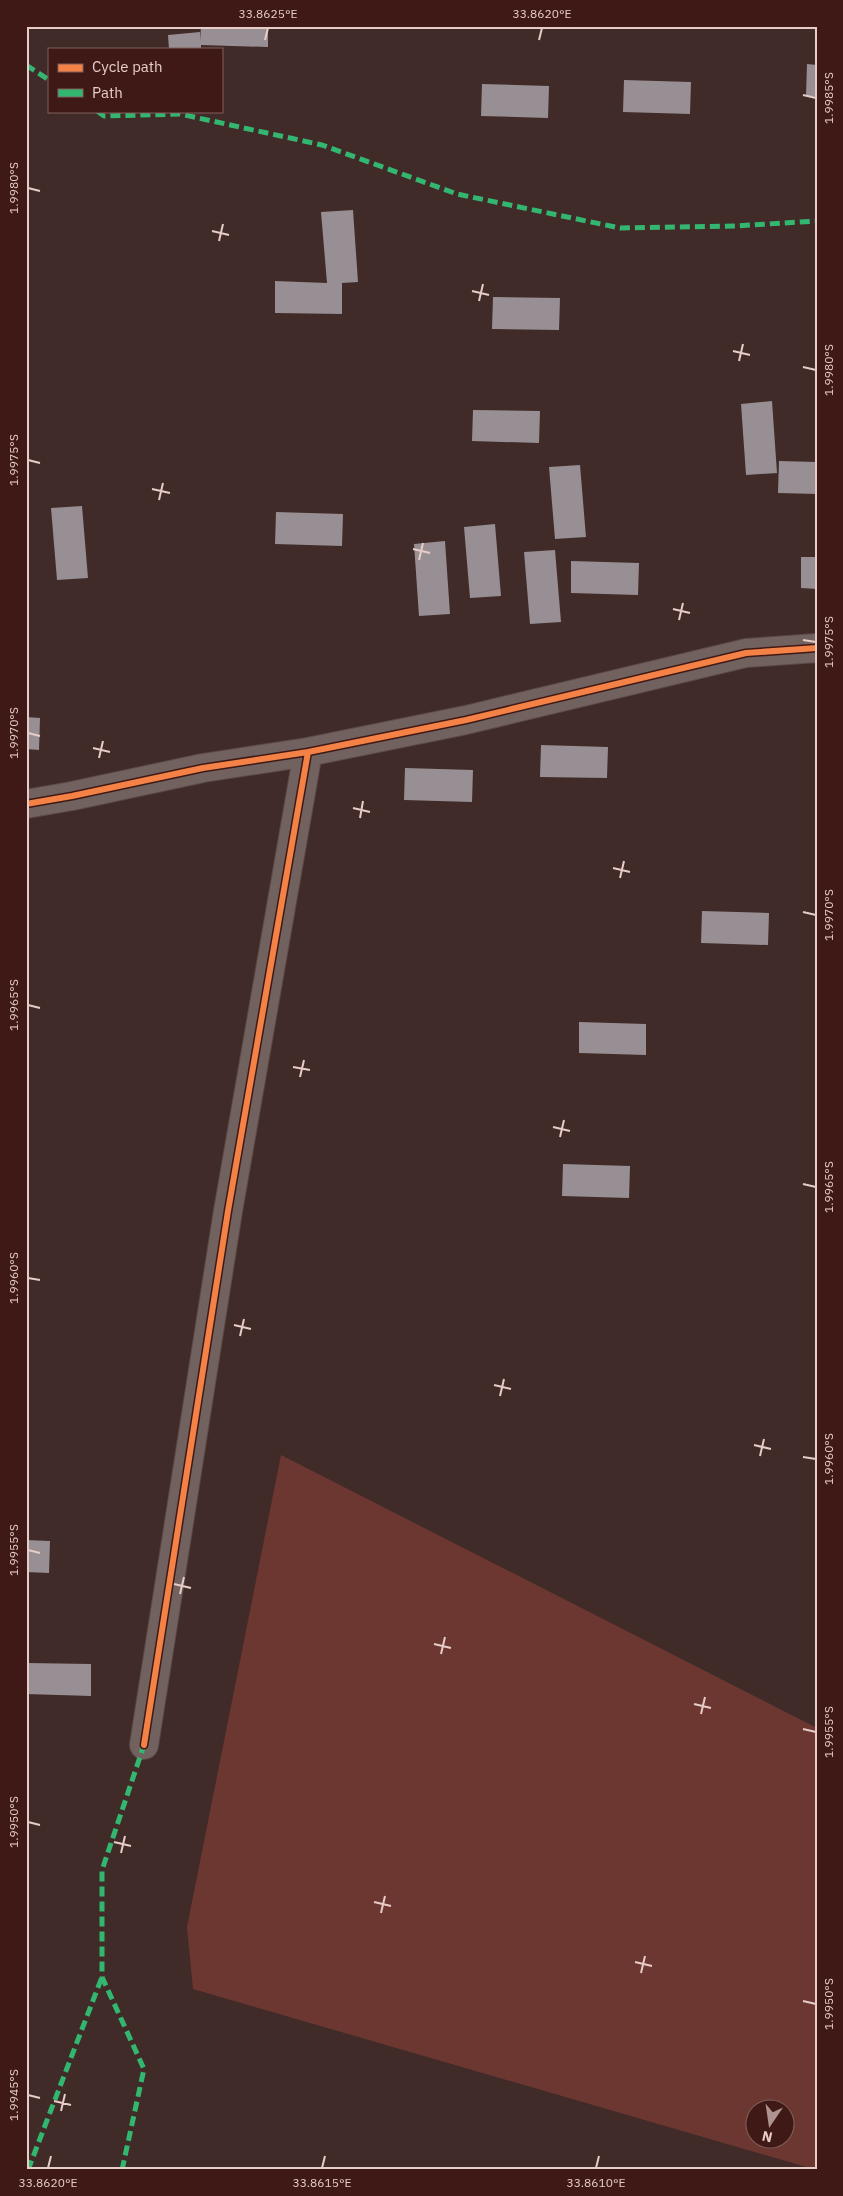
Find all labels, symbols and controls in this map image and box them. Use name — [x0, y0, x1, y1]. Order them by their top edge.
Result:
text: 33.8625°E — [238, 6, 298, 21]
text: 33.8620°E — [512, 6, 572, 21]
legend — [48, 48, 222, 112]
text: Cycle path — [92, 57, 163, 76]
text: 1.9985°S — [821, 72, 836, 124]
text: Path — [92, 83, 123, 102]
text: 1.9980°S — [6, 162, 21, 214]
text: 1.9980°S — [821, 344, 836, 396]
text: 1.9975°S — [6, 434, 21, 486]
text: 1.9975°S — [821, 616, 836, 668]
text: 1.9970°S — [6, 707, 21, 759]
text: 1.9970°S — [821, 889, 836, 941]
text: 1.9965°S — [6, 979, 21, 1031]
text: 1.9965°S — [821, 1161, 836, 1213]
text: 1.9960°S — [6, 1252, 21, 1304]
text: 1.9960°S — [821, 1433, 836, 1485]
text: 1.9955°S — [6, 1524, 21, 1576]
text: 1.9955°S — [821, 1706, 836, 1758]
text: 1.9950°S — [6, 1796, 21, 1848]
text: 1.9950°S — [821, 1978, 836, 2030]
text: 1.9945°S — [6, 2069, 21, 2121]
north arrow — [746, 2098, 796, 2148]
text: N — [760, 2127, 774, 2147]
text: 33.8620°E — [18, 2175, 78, 2190]
text: 33.8615°E — [292, 2175, 352, 2190]
text: 33.8610°E — [566, 2175, 626, 2190]

